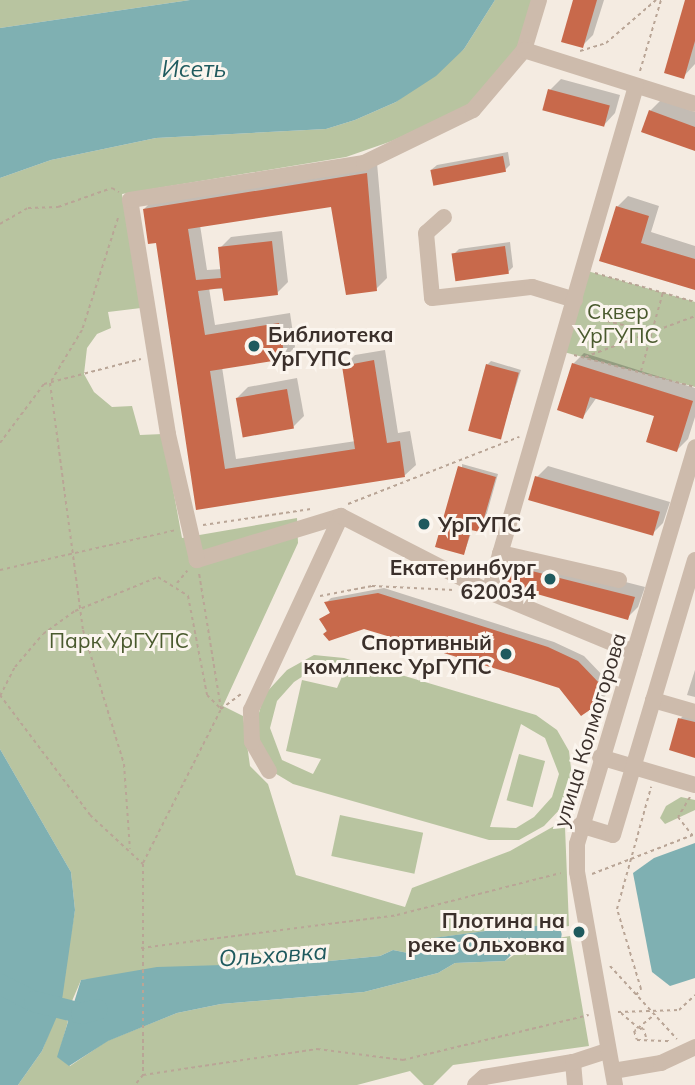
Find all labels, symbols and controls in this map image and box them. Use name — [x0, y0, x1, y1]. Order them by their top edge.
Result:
water label: Исеть — [162, 55, 226, 83]
park label: Сквер УрГУПС — [577, 298, 659, 348]
place label: Библиотека УрГУПС — [268, 321, 393, 371]
marker: Библиотека УрГУПС — [246, 338, 262, 354]
place label: УрГУПС — [438, 511, 521, 537]
marker: УрГУПС — [416, 516, 432, 532]
place label: Екатеринбург 620034 — [390, 554, 536, 604]
marker: Екатеринбург 620034 — [542, 571, 558, 587]
park label: Парк УрГУПС — [49, 627, 189, 653]
place label: Спортивный комлпекс УрГУПС — [303, 629, 492, 679]
street label: улица Колмогорова — [547, 630, 631, 830]
marker: Спортивный комлпекс УрГУПС — [498, 646, 514, 662]
place label: Плотина на реке Ольховка — [407, 907, 565, 957]
marker: Плотина на реке Ольховка — [571, 924, 587, 940]
water label: Ольховка — [218, 937, 328, 973]

